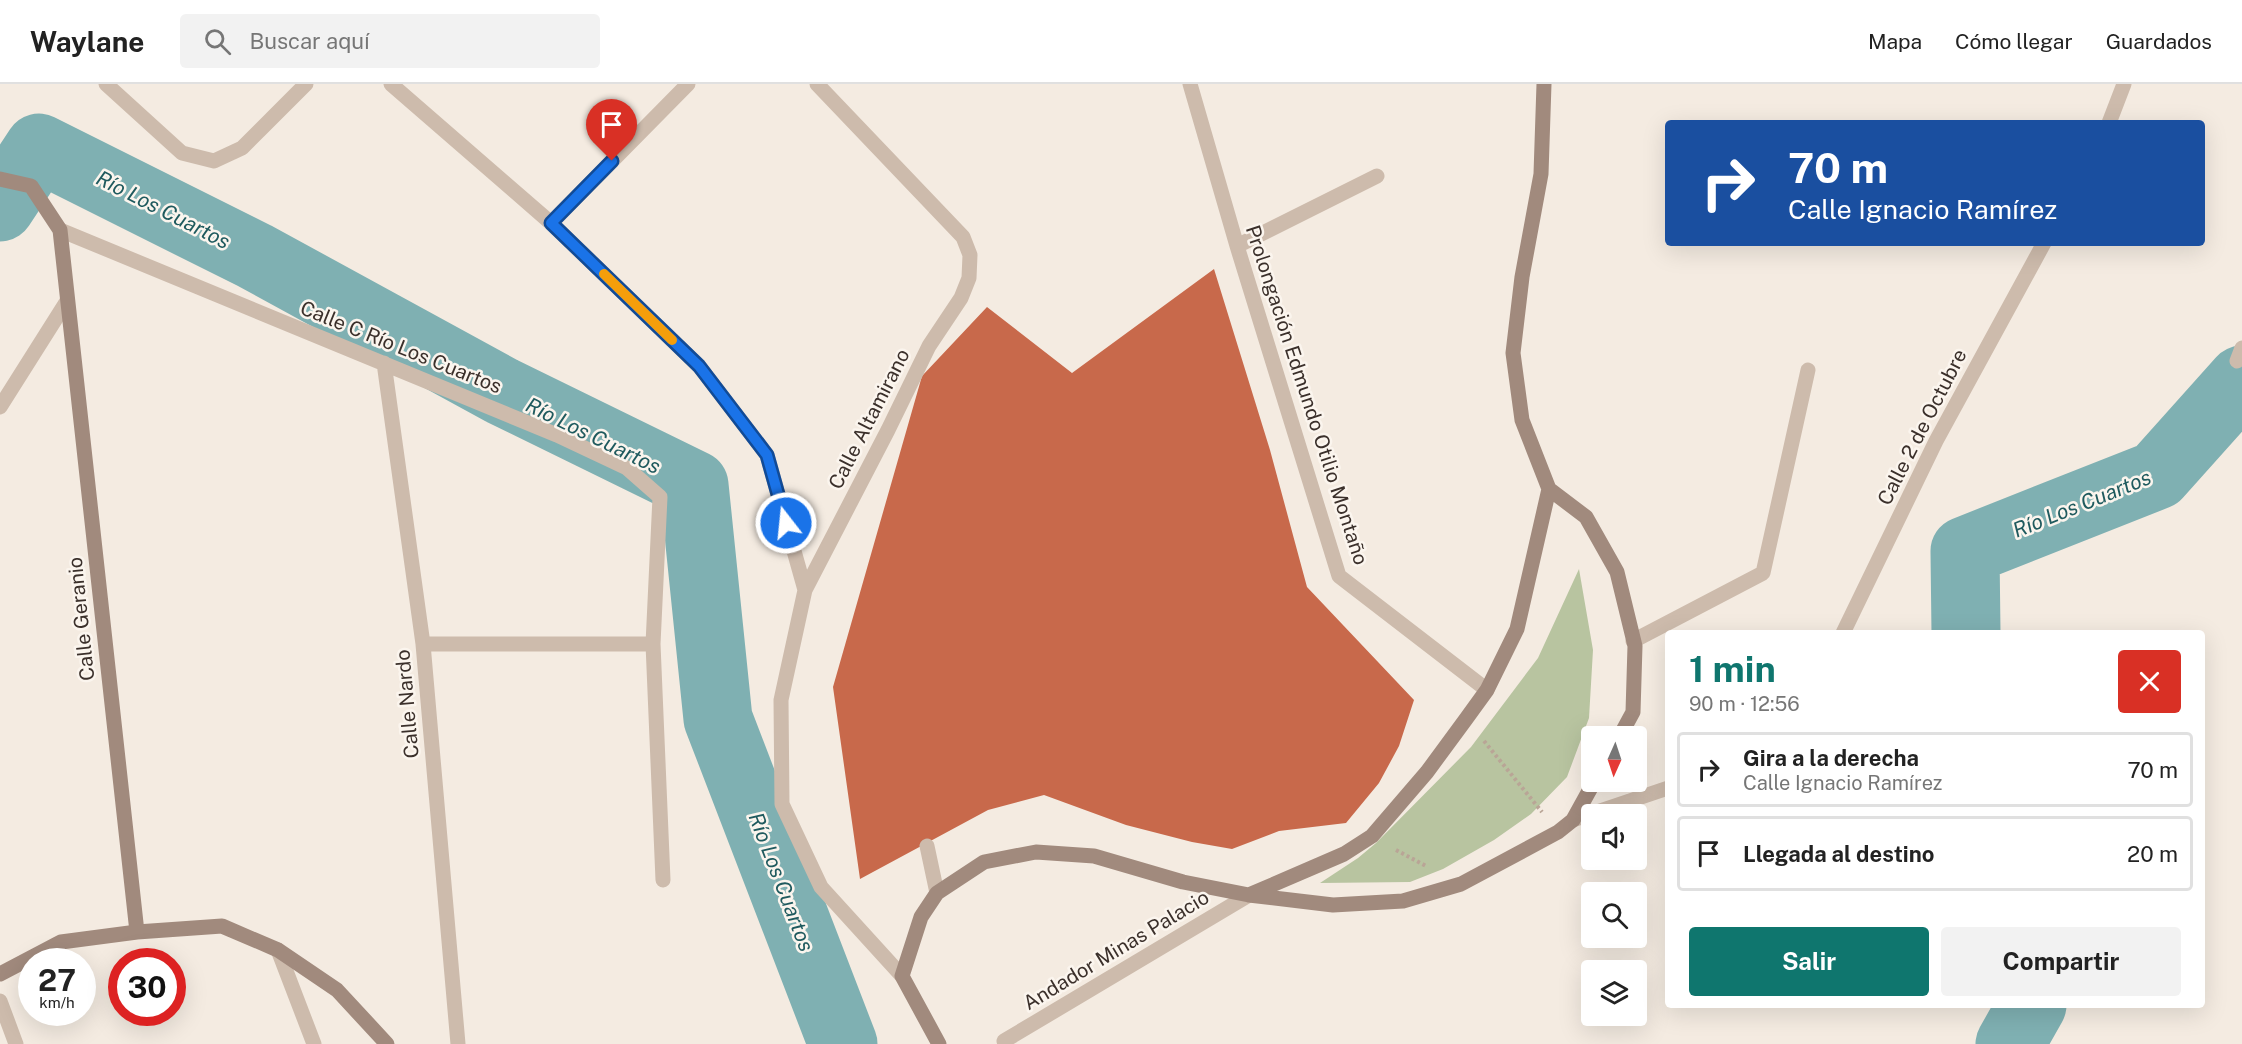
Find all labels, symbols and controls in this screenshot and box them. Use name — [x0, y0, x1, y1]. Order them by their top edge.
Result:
search box — [180, 14, 600, 68]
text: Waylane — [30, 25, 144, 58]
icon: search — [201, 25, 234, 58]
text: Buscar aquí — [249, 28, 370, 54]
text: Mapa — [1868, 29, 1922, 54]
text: Cómo llegar — [1955, 29, 2073, 54]
text: Guardados — [2106, 29, 2212, 54]
pin — [586, 99, 637, 161]
icon: arrive — [595, 108, 628, 141]
text: 70 m — [1788, 143, 1888, 192]
icon: right — [1689, 144, 1767, 222]
water label: Río Los Cuartos — [92, 165, 234, 254]
text: Calle Ignacio Ramírez — [1788, 193, 2057, 225]
street label: Prolongación Edmundo Otilio Montaño — [1241, 222, 1373, 568]
street label: Calle C Río Los Cuartos — [297, 296, 505, 398]
street label: Calle Altamirano — [823, 345, 915, 493]
street label: Calle 2 de Octubre — [1872, 345, 1972, 509]
water label: Río Los Cuartos — [522, 392, 665, 479]
water label: Río Los Cuartos — [2009, 464, 2155, 543]
position arrow — [754, 491, 818, 555]
street label: Calle Geranio — [63, 556, 99, 682]
text: 1 min — [1689, 648, 1776, 690]
street label: Calle Nardo — [390, 649, 424, 759]
button: close — [2118, 650, 2181, 713]
text: 90 m · 12:56 — [1689, 692, 1800, 716]
north arrow — [1581, 726, 1647, 792]
map controls — [1581, 726, 1647, 1026]
text: Gira a la derecha — [1743, 745, 1919, 771]
icon: right — [1692, 753, 1725, 786]
text: 70 m — [2127, 757, 2178, 783]
text: Calle Ignacio Ramírez — [1743, 771, 1942, 795]
button: sound — [1581, 804, 1647, 870]
water label: Río Los Cuartos — [743, 809, 819, 955]
icon: arrive — [1692, 837, 1725, 870]
text: Llegada al destino — [1743, 841, 1934, 867]
text: 20 m — [2127, 841, 2178, 867]
button: search — [1581, 882, 1647, 948]
street label: Andador Minas Palacio — [1019, 885, 1213, 1015]
button: Salir — [1689, 927, 1929, 996]
button: Compartir — [1941, 927, 2181, 996]
speed limit sign: 30 — [108, 948, 186, 1026]
button: layers — [1581, 960, 1647, 1026]
text: 27 — [38, 962, 76, 998]
text: km/h — [39, 994, 75, 1011]

